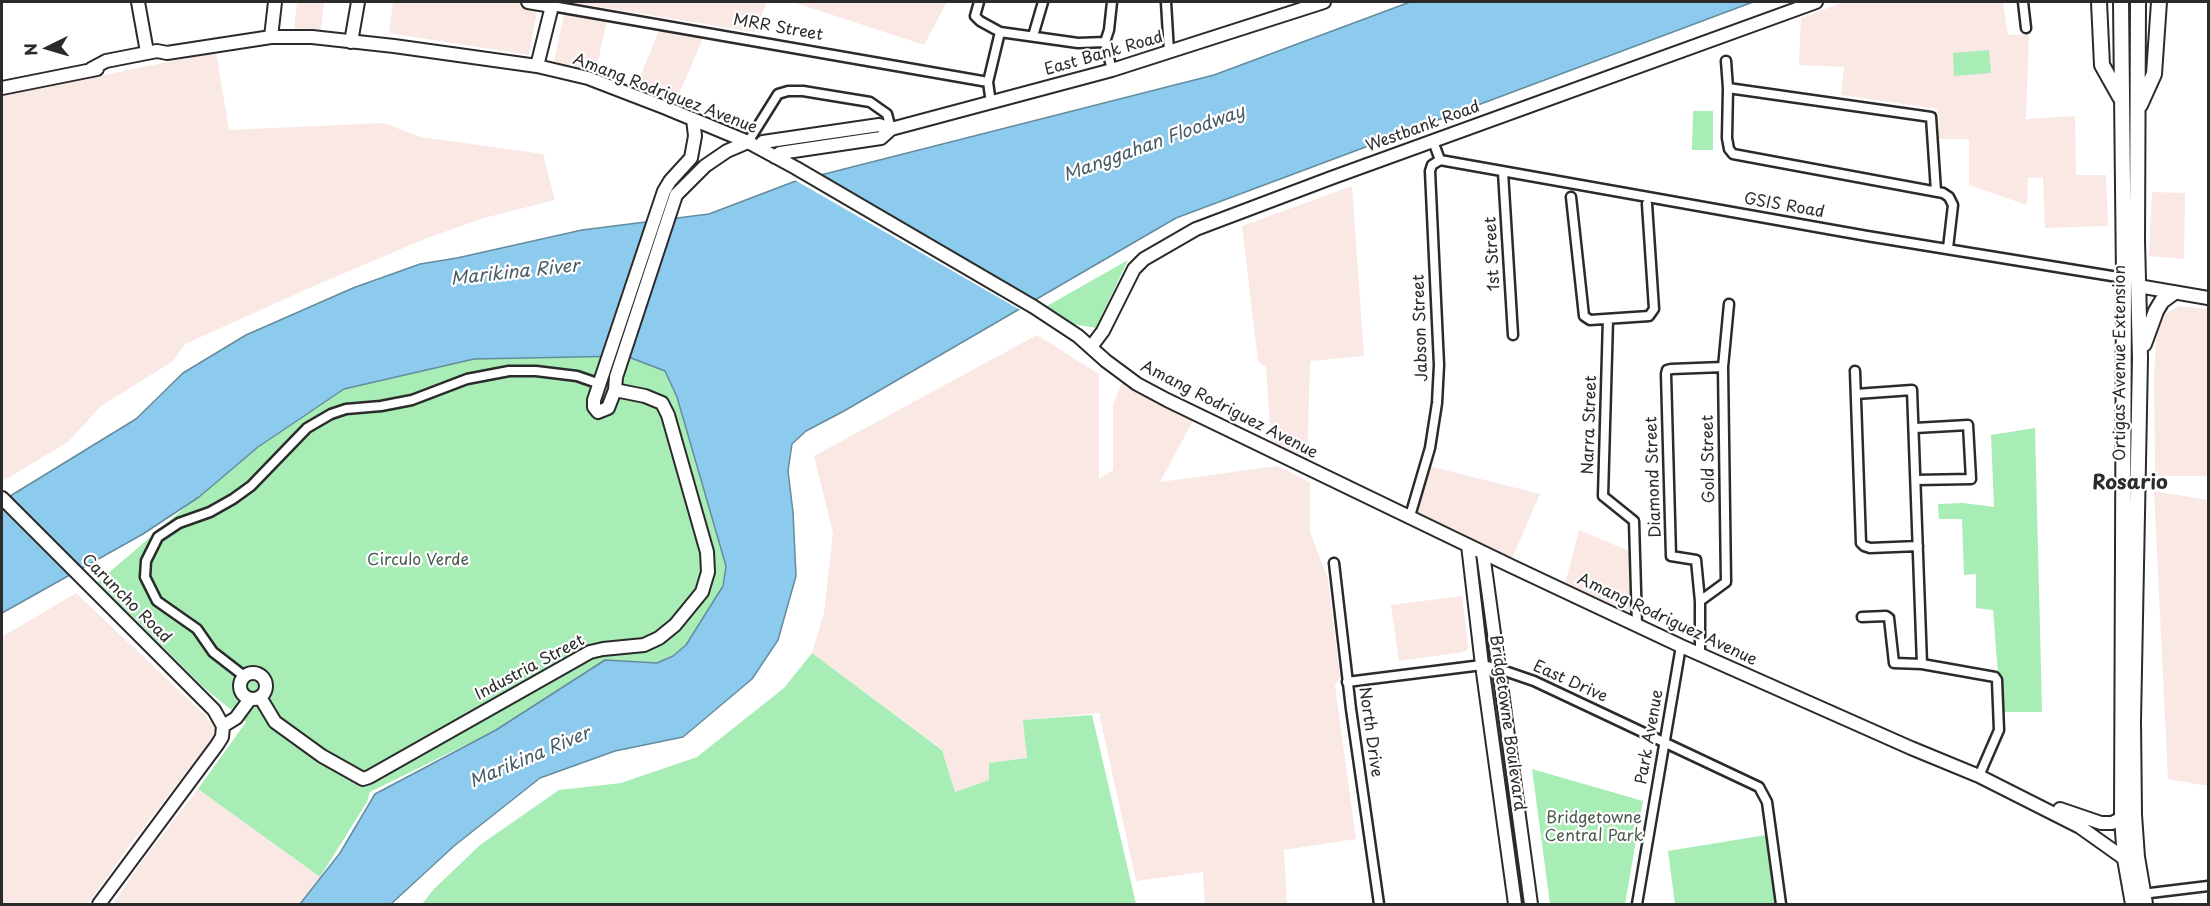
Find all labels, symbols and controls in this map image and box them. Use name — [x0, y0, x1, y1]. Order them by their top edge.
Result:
street label: MRR Street — [732, 11, 824, 45]
north arrow — [18, 18, 78, 78]
street label: East Bank Road — [1042, 28, 1166, 80]
text: N — [18, 42, 43, 57]
street label: Amang Rodriguez Avenue — [570, 50, 760, 138]
street label: Westbank Road — [1363, 97, 1483, 157]
water label: Manggahan Floodway — [1060, 101, 1248, 187]
street label: GSIS Road — [1742, 189, 1826, 223]
street label: 1st Street — [1481, 216, 1505, 292]
water label: Marikina River — [450, 256, 580, 290]
street label: Ortigas Avenue Extension — [2111, 265, 2131, 461]
street label: Jabson Street — [1410, 274, 1432, 382]
street label: Amang Rodriguez Avenue — [1137, 357, 1321, 463]
street label: Narra Street — [1579, 375, 1601, 475]
street label: Gold Street — [1699, 415, 1719, 503]
street label: Diamond Street — [1642, 416, 1666, 538]
district label: Rosario — [2092, 471, 2168, 495]
street label: Caruncho Road — [77, 550, 175, 648]
park label: Circulo Verde — [367, 551, 469, 571]
street label: Amang Rodriguez Avenue — [1574, 570, 1760, 670]
street label: Industria Street — [472, 631, 588, 705]
street label: Bridgetowne Boulevard — [1485, 634, 1529, 812]
street label: East Drive — [1530, 657, 1610, 707]
street label: North Drive — [1354, 686, 1386, 778]
street label: Park Avenue — [1632, 688, 1668, 786]
water label: Marikina River — [466, 723, 594, 793]
park label: Bridgetowne Central Park — [1545, 809, 1643, 847]

